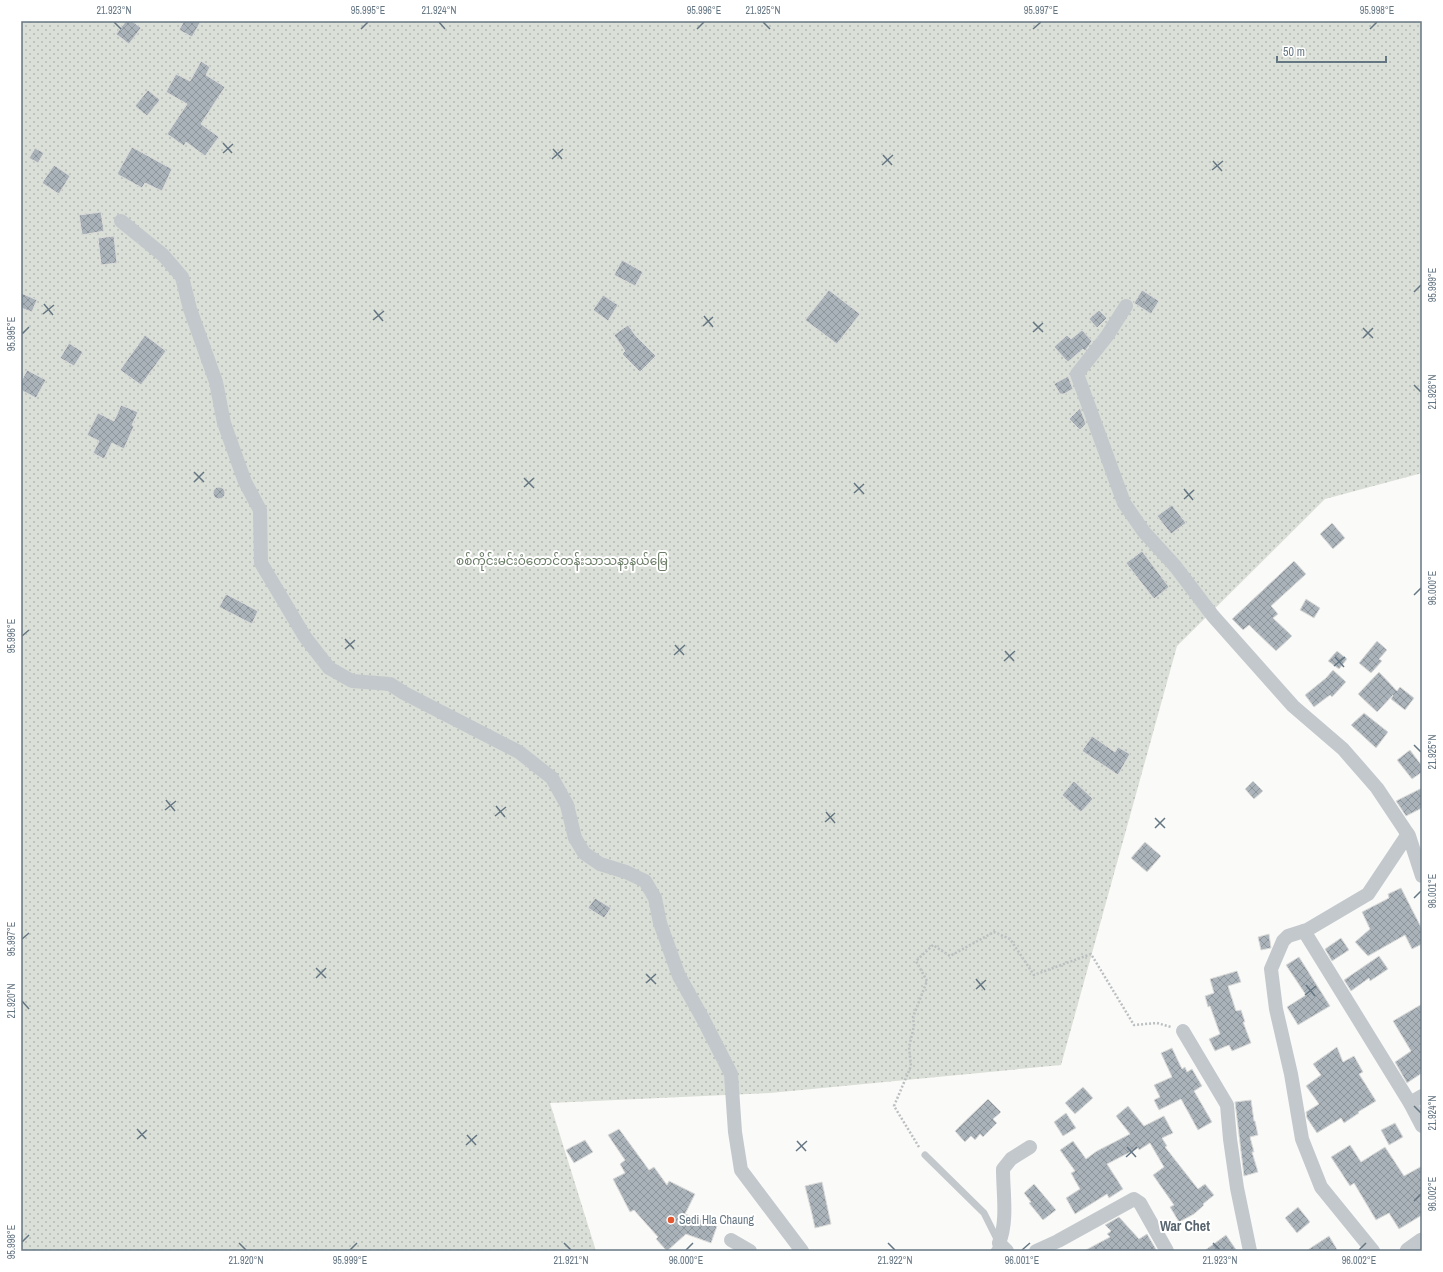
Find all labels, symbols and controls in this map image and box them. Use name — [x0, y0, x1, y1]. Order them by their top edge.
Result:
text: 21.923°N — [97, 4, 132, 17]
text: 95.995°E — [351, 4, 385, 17]
text: 21.924°N — [422, 4, 457, 17]
text: 95.996°E — [687, 4, 721, 17]
text: 21.925°N — [746, 4, 781, 17]
text: 95.997°E — [1024, 4, 1058, 17]
text: 95.998°E — [1360, 4, 1394, 17]
scale bar — [1277, 38, 1386, 64]
text: 50 m — [1283, 44, 1305, 60]
text: 95.999°E — [1426, 268, 1439, 302]
text: 95.995°E — [5, 317, 18, 351]
text: 21.926°N — [1426, 374, 1439, 410]
park label: စစ်ကိုင်းမင်းဝံတောင်တန်းသာသနာ့နယ်မြေ — [456, 552, 668, 571]
text: 96.000°E — [1426, 571, 1439, 605]
text: 95.996°E — [5, 619, 18, 653]
text: 21.925°N — [1426, 734, 1439, 770]
text: 96.001°E — [1426, 874, 1439, 908]
text: 95.997°E — [5, 922, 18, 956]
text: 21.920°N — [5, 983, 18, 1019]
text: 21.924°N — [1426, 1095, 1439, 1131]
text: 96.002°E — [1426, 1177, 1439, 1211]
place label: Sedi Hla Chaung — [679, 1212, 754, 1228]
marker: Sedi Hla Chaung — [666, 1215, 676, 1225]
district label: War Chet — [1160, 1217, 1210, 1235]
text: 95.998°E — [5, 1225, 18, 1259]
text: 21.920°N — [229, 1254, 264, 1267]
text: 95.999°E — [333, 1254, 367, 1267]
text: 21.921°N — [554, 1254, 589, 1267]
text: 96.000°E — [669, 1254, 703, 1267]
text: 21.922°N — [878, 1254, 913, 1267]
text: 96.001°E — [1005, 1254, 1039, 1267]
text: 21.923°N — [1203, 1254, 1238, 1267]
text: 96.002°E — [1342, 1254, 1376, 1267]

